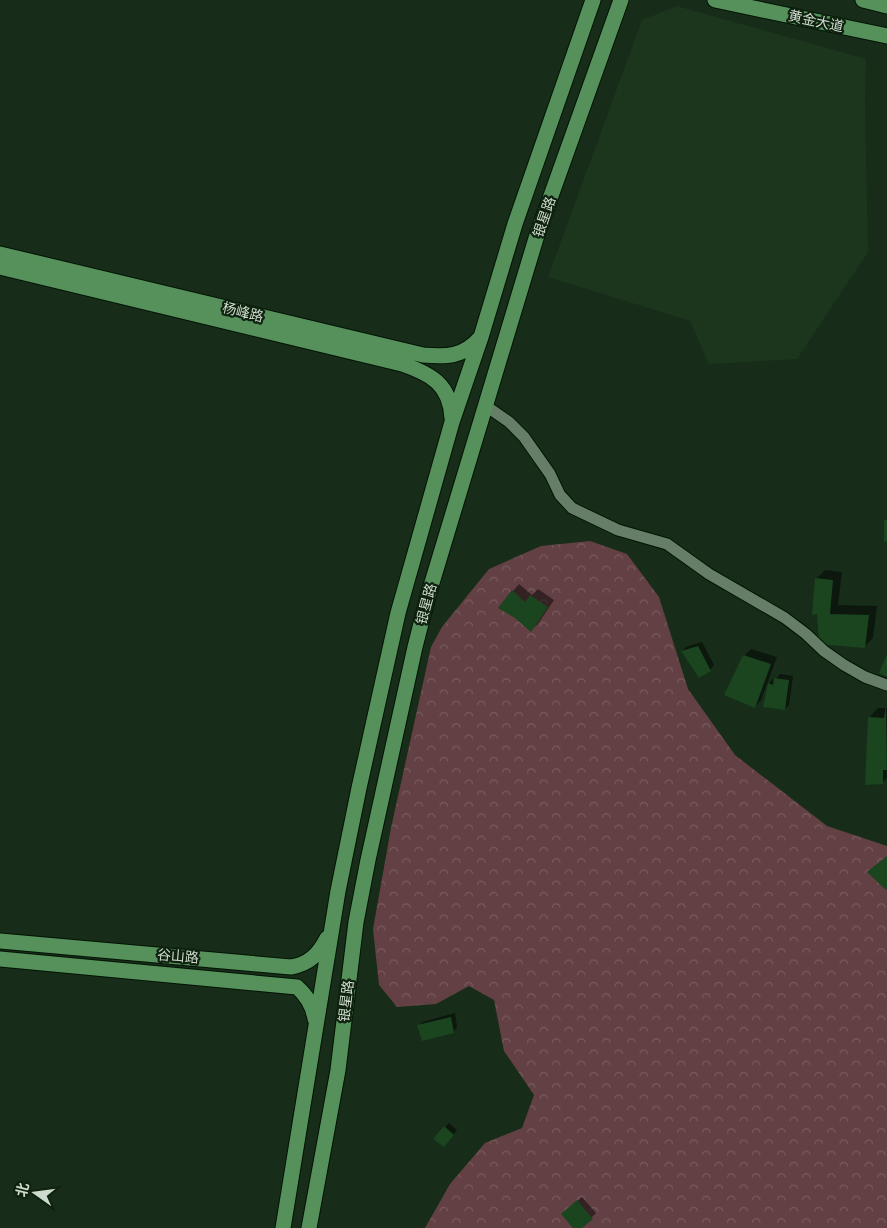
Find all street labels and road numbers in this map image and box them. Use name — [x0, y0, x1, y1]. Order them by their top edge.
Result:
street label: 黄金大道 — [787, 6, 845, 36]
street label: 银星路 — [529, 194, 559, 240]
street label: 杨峰路 — [220, 298, 266, 326]
street label: 银星路 — [412, 581, 440, 627]
street label: 谷山路 — [156, 945, 200, 967]
street label: 银星路 — [335, 979, 357, 1023]

